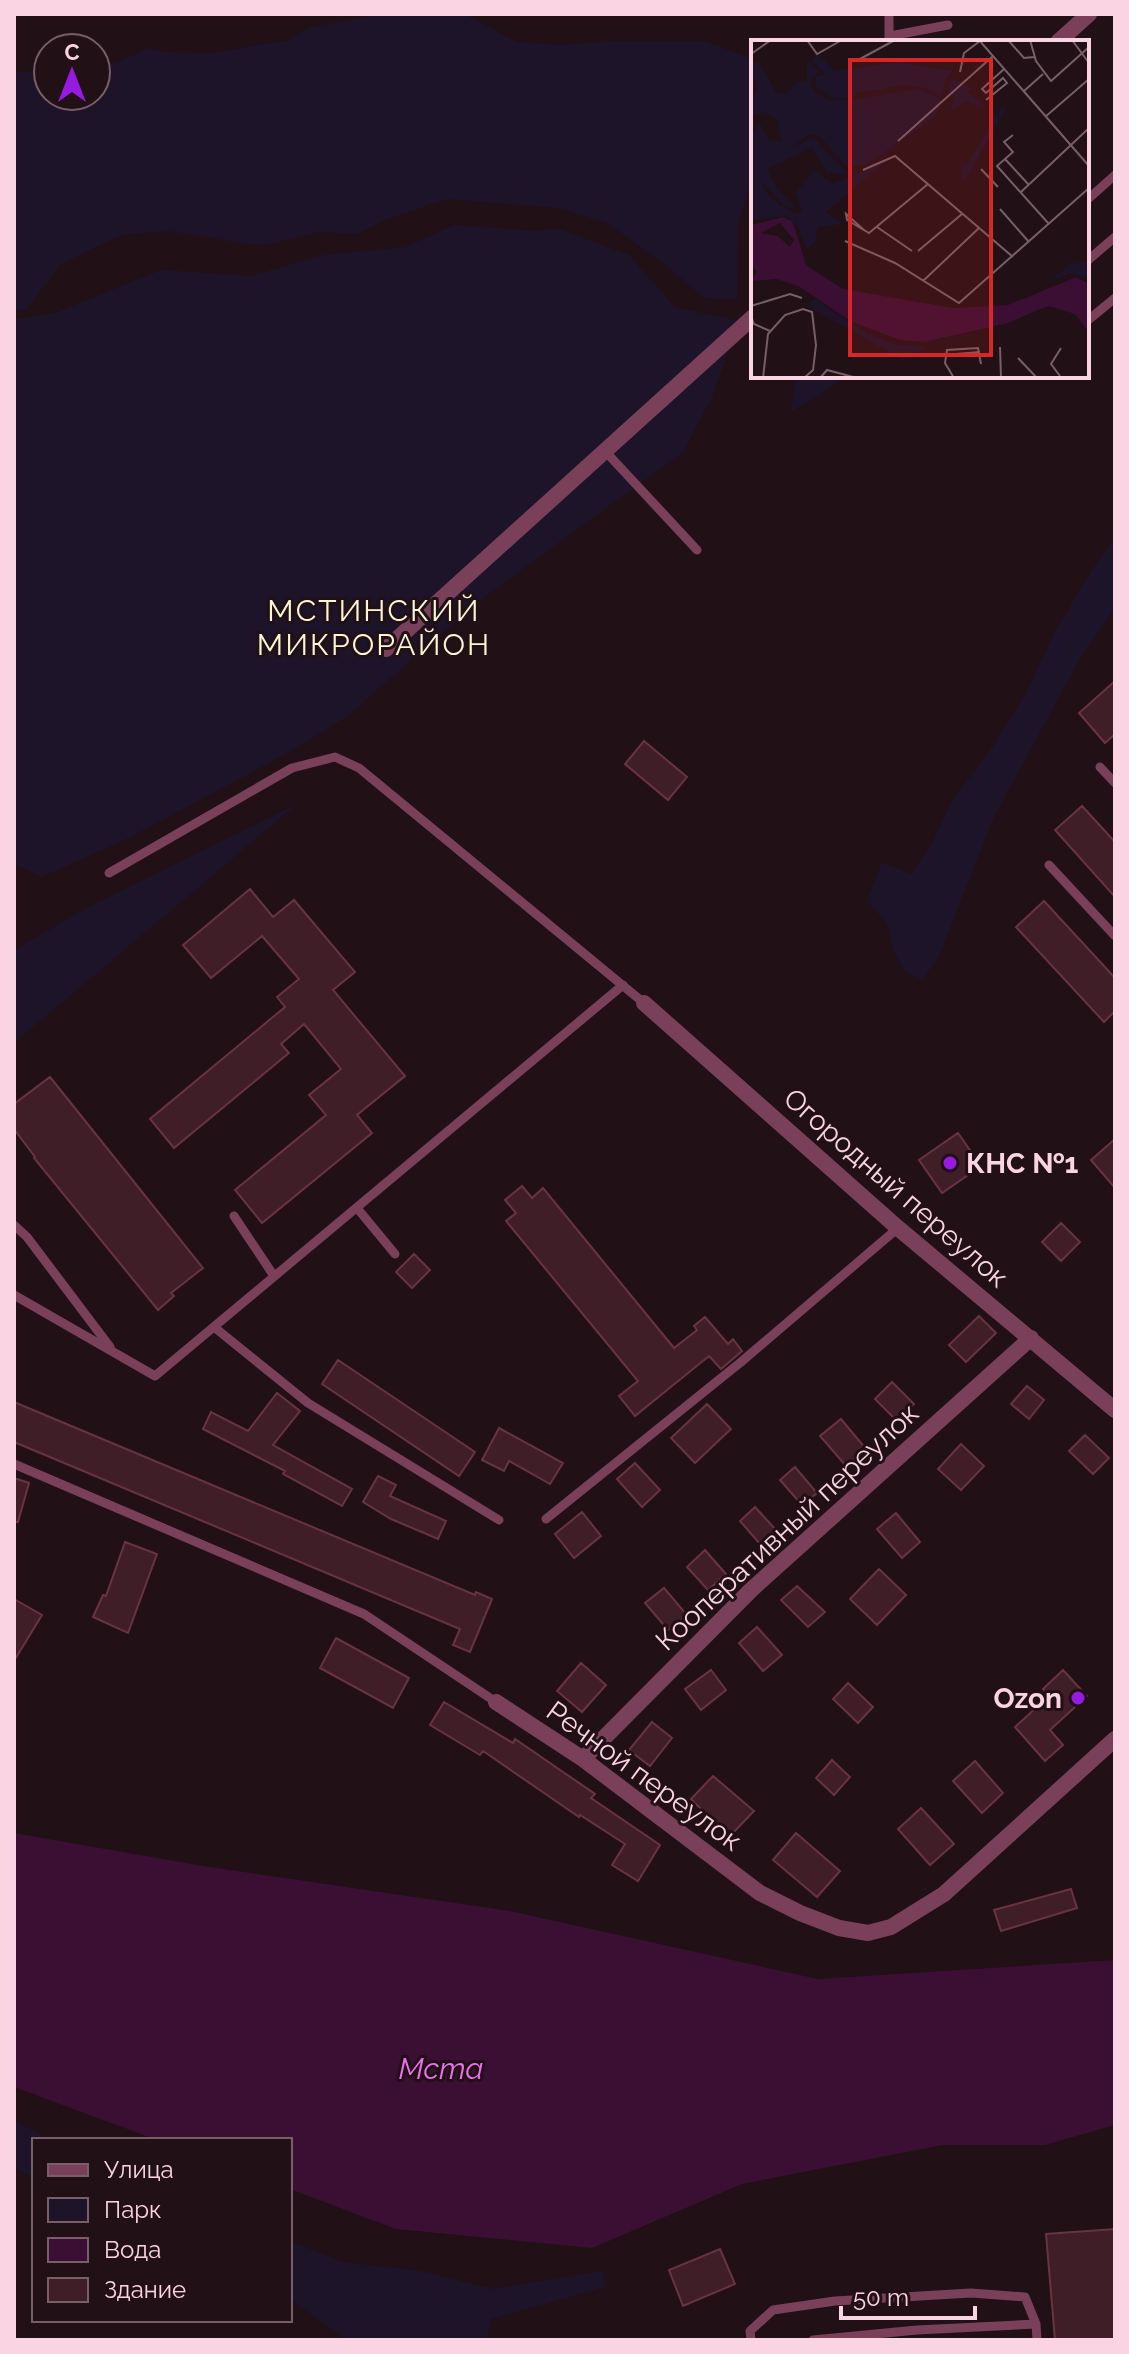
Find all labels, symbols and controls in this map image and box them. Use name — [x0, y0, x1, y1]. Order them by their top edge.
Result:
north arrow — [32, 32, 112, 112]
text: С — [64, 39, 80, 65]
inset map — [751, 40, 1089, 378]
district label: МСТИНСКИЙ МИКРОРАЙОН — [257, 593, 491, 662]
street label: Огородный переулок — [777, 1082, 1015, 1294]
place label: КНС №1 — [966, 1147, 1078, 1180]
marker: КНС №1 — [941, 1154, 959, 1172]
street label: Кооперативный переулок — [649, 1397, 925, 1657]
place label: Ozon — [993, 1682, 1062, 1715]
marker: Ozon — [1069, 1689, 1087, 1707]
street label: Речной переулок — [540, 1694, 748, 1858]
water label: Мста — [399, 2051, 484, 2086]
legend — [32, 2138, 292, 2322]
text: Улица — [104, 2155, 174, 2184]
text: Парк — [104, 2195, 162, 2224]
text: Вода — [104, 2235, 161, 2264]
scale bar — [841, 2270, 975, 2320]
text: Здание — [104, 2275, 186, 2304]
text: 50 m — [853, 2283, 909, 2312]

